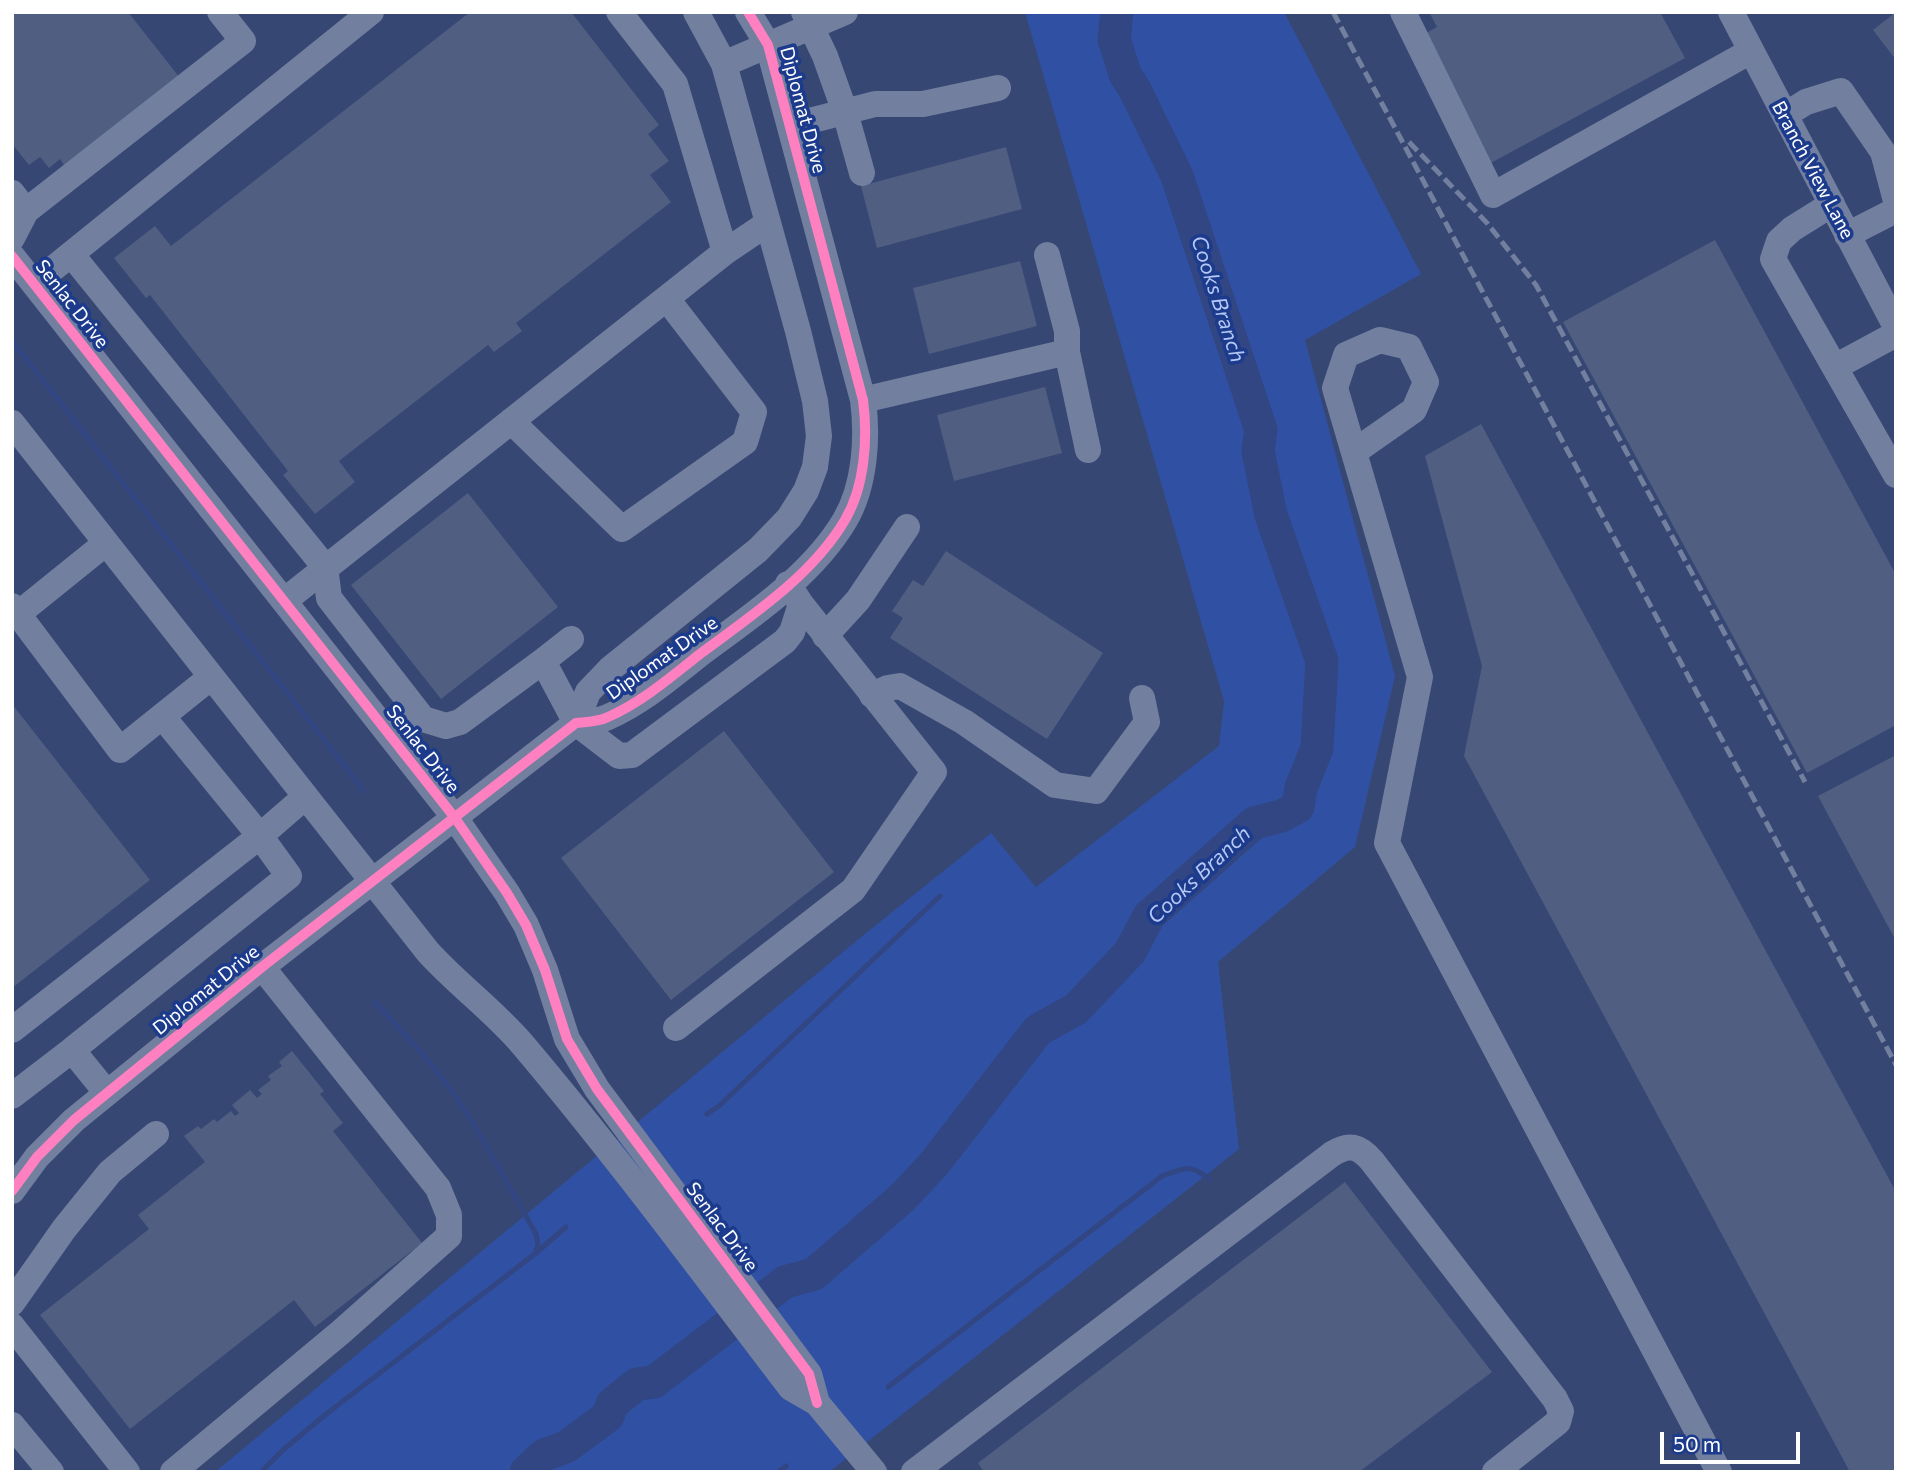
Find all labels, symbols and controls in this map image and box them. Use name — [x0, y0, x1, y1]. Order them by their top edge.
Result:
street label: Diplomat Drive — [775, 44, 831, 176]
street label: Branch View Lane — [1767, 97, 1859, 243]
water label: Cooks Branch — [1186, 233, 1250, 365]
street label: Senlac Drive — [30, 255, 114, 353]
street label: Diplomat Drive — [602, 611, 722, 705]
street label: Senlac Drive — [381, 700, 465, 798]
water label: Cooks Branch — [1142, 821, 1256, 929]
street label: Diplomat Drive — [148, 940, 264, 1040]
street label: Senlac Drive — [681, 1178, 763, 1276]
scale bar — [1663, 1418, 1803, 1462]
text: 50 m — [1673, 1431, 1721, 1456]

